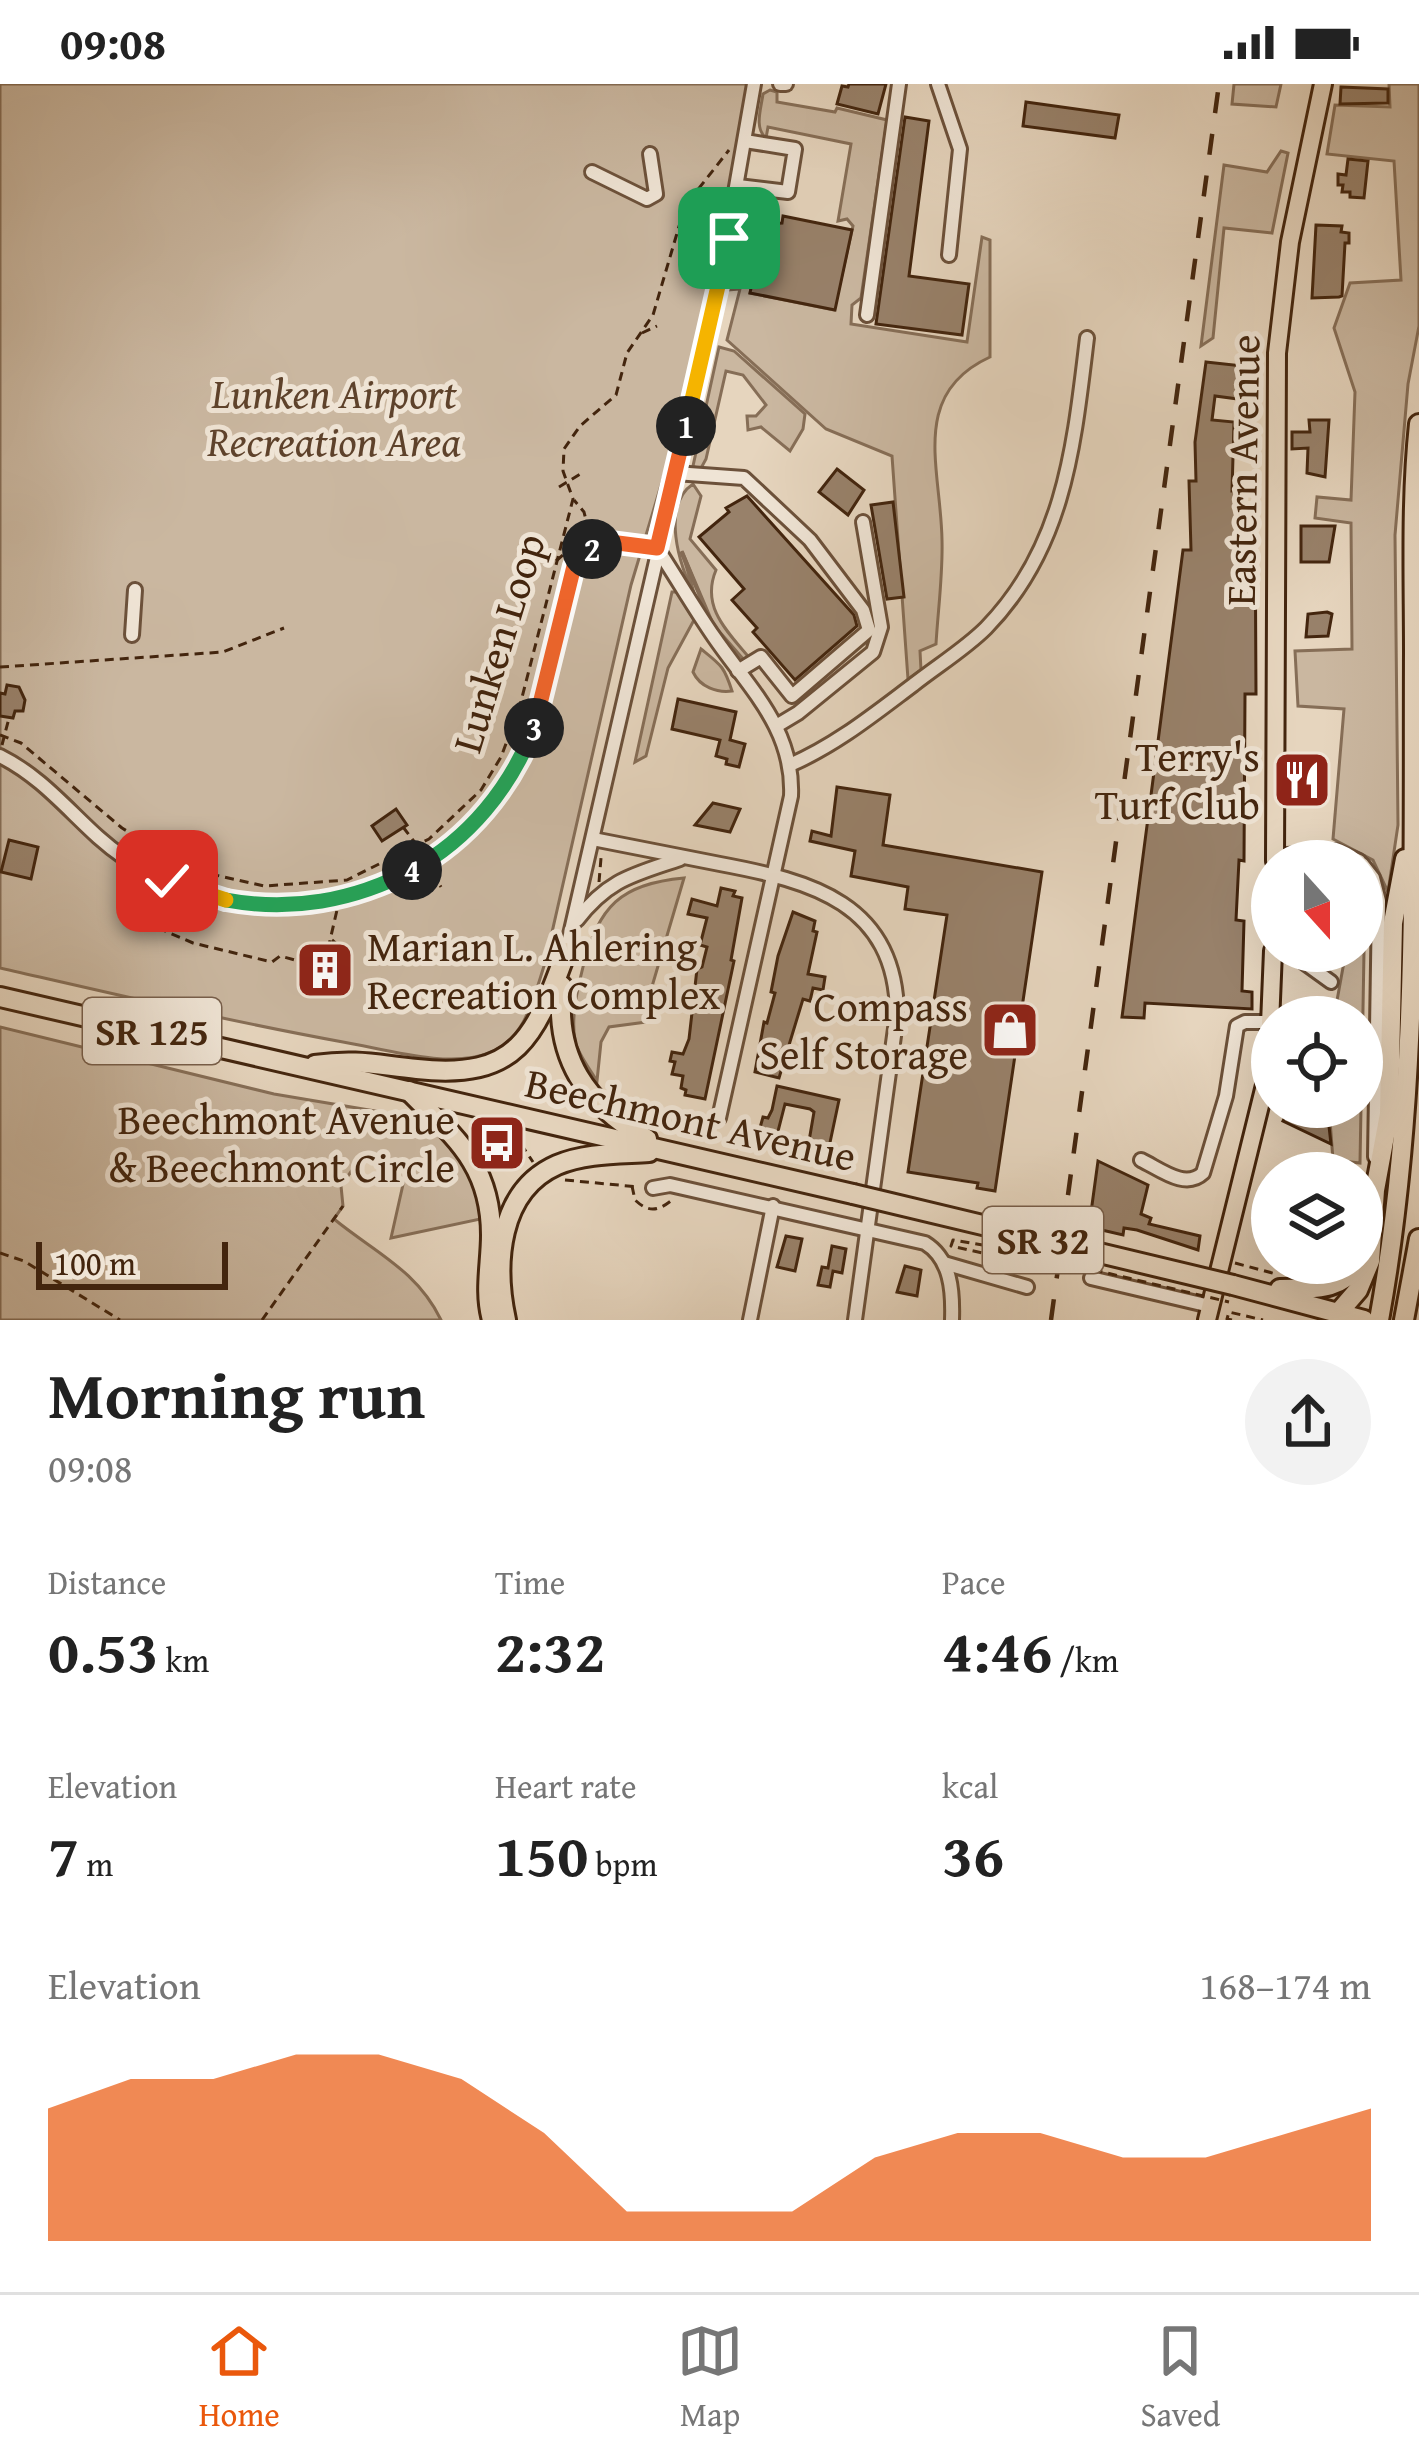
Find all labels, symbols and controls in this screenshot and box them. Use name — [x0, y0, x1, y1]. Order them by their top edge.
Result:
text: 09:08 — [60, 10, 166, 75]
pin — [678, 187, 780, 289]
icon: arrive — [696, 205, 762, 271]
street label: Eastern Avenue — [1209, 334, 1274, 606]
park label: Lunken Airport Recreation Area — [206, 362, 462, 471]
pin: 1 — [656, 396, 716, 456]
text: 1 — [677, 402, 695, 450]
pin: 2 — [562, 519, 622, 579]
text: 2 — [583, 525, 601, 573]
street label: Lunken Loop — [435, 526, 560, 760]
pin: 3 — [504, 698, 564, 758]
text: 3 — [525, 704, 543, 752]
place label: Terry's Turf Club — [1095, 725, 1260, 834]
restaurant icon: Terry's Turf Club — [1271, 749, 1333, 811]
pin — [116, 830, 218, 932]
pin: 4 — [382, 840, 442, 900]
north arrow — [1251, 840, 1383, 972]
map controls — [1251, 840, 1383, 1284]
text: 4 — [403, 846, 421, 894]
icon: check — [134, 848, 200, 914]
place label: Marian L. Ahlering Recreation Complex — [367, 915, 721, 1024]
building icon: Marian L. Ahlering Recreation Complex — [294, 939, 356, 1001]
place label: Compass Self Storage — [759, 975, 968, 1084]
button: locate — [1251, 996, 1383, 1128]
road number: SR 125 — [83, 998, 221, 1064]
shop icon: Compass Self Storage — [979, 999, 1041, 1061]
street label: Beechmont Avenue — [520, 1051, 862, 1186]
place label: Beechmont Avenue & Beechmont Circle — [108, 1088, 455, 1197]
bus stop icon: Beechmont Avenue & Beechmont Circle — [466, 1112, 528, 1174]
button: layers — [1251, 1152, 1383, 1284]
road number: SR 32 — [983, 1207, 1103, 1273]
scale bar — [36, 1236, 228, 1289]
text: 100 m — [54, 1239, 136, 1287]
text: Morning run — [48, 1345, 425, 1442]
button: share — [1245, 1359, 1371, 1485]
text: 09:08 — [48, 1439, 133, 1496]
text: Distance — [48, 1558, 166, 1606]
text: Time — [495, 1558, 565, 1606]
text: Pace — [942, 1558, 1005, 1606]
text: 0.53 — [48, 1606, 158, 1694]
text: 2:32 — [495, 1606, 605, 1694]
text: 4:46 — [942, 1606, 1052, 1694]
text: km — [158, 1636, 209, 1684]
text: /km — [1052, 1636, 1119, 1684]
text: Elevation — [48, 1762, 177, 1810]
text: Heart rate — [495, 1762, 637, 1810]
text: kcal — [942, 1762, 998, 1810]
text: 7 — [48, 1810, 79, 1898]
text: 150 — [495, 1810, 588, 1898]
text: 36 — [942, 1810, 1004, 1898]
text: m — [79, 1840, 113, 1888]
text: bpm — [588, 1840, 657, 1888]
text: Elevation — [48, 1956, 201, 2013]
text: 168–174 m — [1199, 1956, 1371, 2013]
tab: Home — [199, 2318, 280, 2438]
tab: Map — [677, 2318, 743, 2438]
tab: Saved — [1140, 2318, 1220, 2438]

